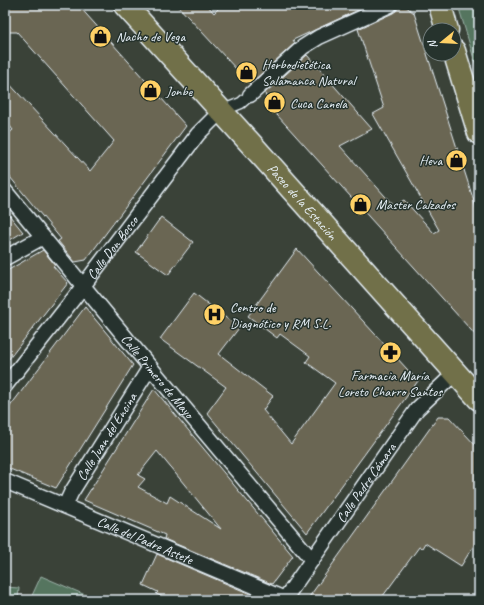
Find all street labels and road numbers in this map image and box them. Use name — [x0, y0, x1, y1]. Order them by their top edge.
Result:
street label: Paseo de la Estación — [264, 160, 342, 244]
street label: Calle Don Bosco — [83, 211, 143, 283]
street label: Calle Primero de Mayo — [118, 330, 199, 423]
street label: Calle Juan del Encina — [73, 389, 141, 484]
street label: Calle Padre Cámara — [332, 438, 400, 526]
street label: Calle del Padre Astete — [95, 512, 197, 568]

